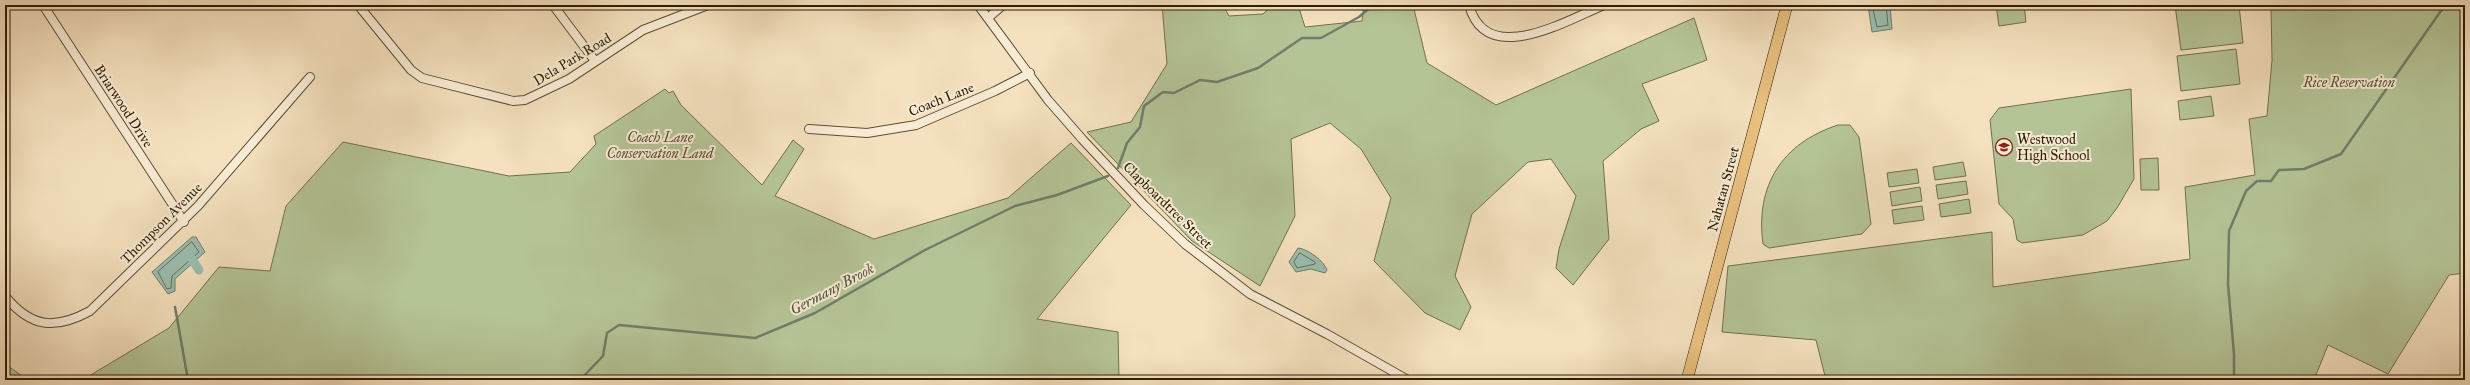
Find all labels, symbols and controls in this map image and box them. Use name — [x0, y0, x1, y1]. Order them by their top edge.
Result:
street label: Dela Park Road — [530, 30, 614, 89]
street label: Briarwood Drive — [90, 62, 157, 151]
park label: Rice Reservation — [2302, 74, 2396, 91]
street label: Coach Lane — [906, 79, 977, 120]
park label: Coach Lane Conservation Land — [607, 129, 715, 162]
place label: Westwood High School — [2017, 131, 2090, 164]
school or university icon: Westwood High School — [1994, 137, 2014, 157]
street label: Nahatan Street — [1704, 145, 1743, 234]
street label: Clapboardtree Street — [1119, 158, 1216, 252]
street label: Thompson Avenue — [117, 179, 206, 268]
water label: Germany Brook — [787, 259, 877, 319]

